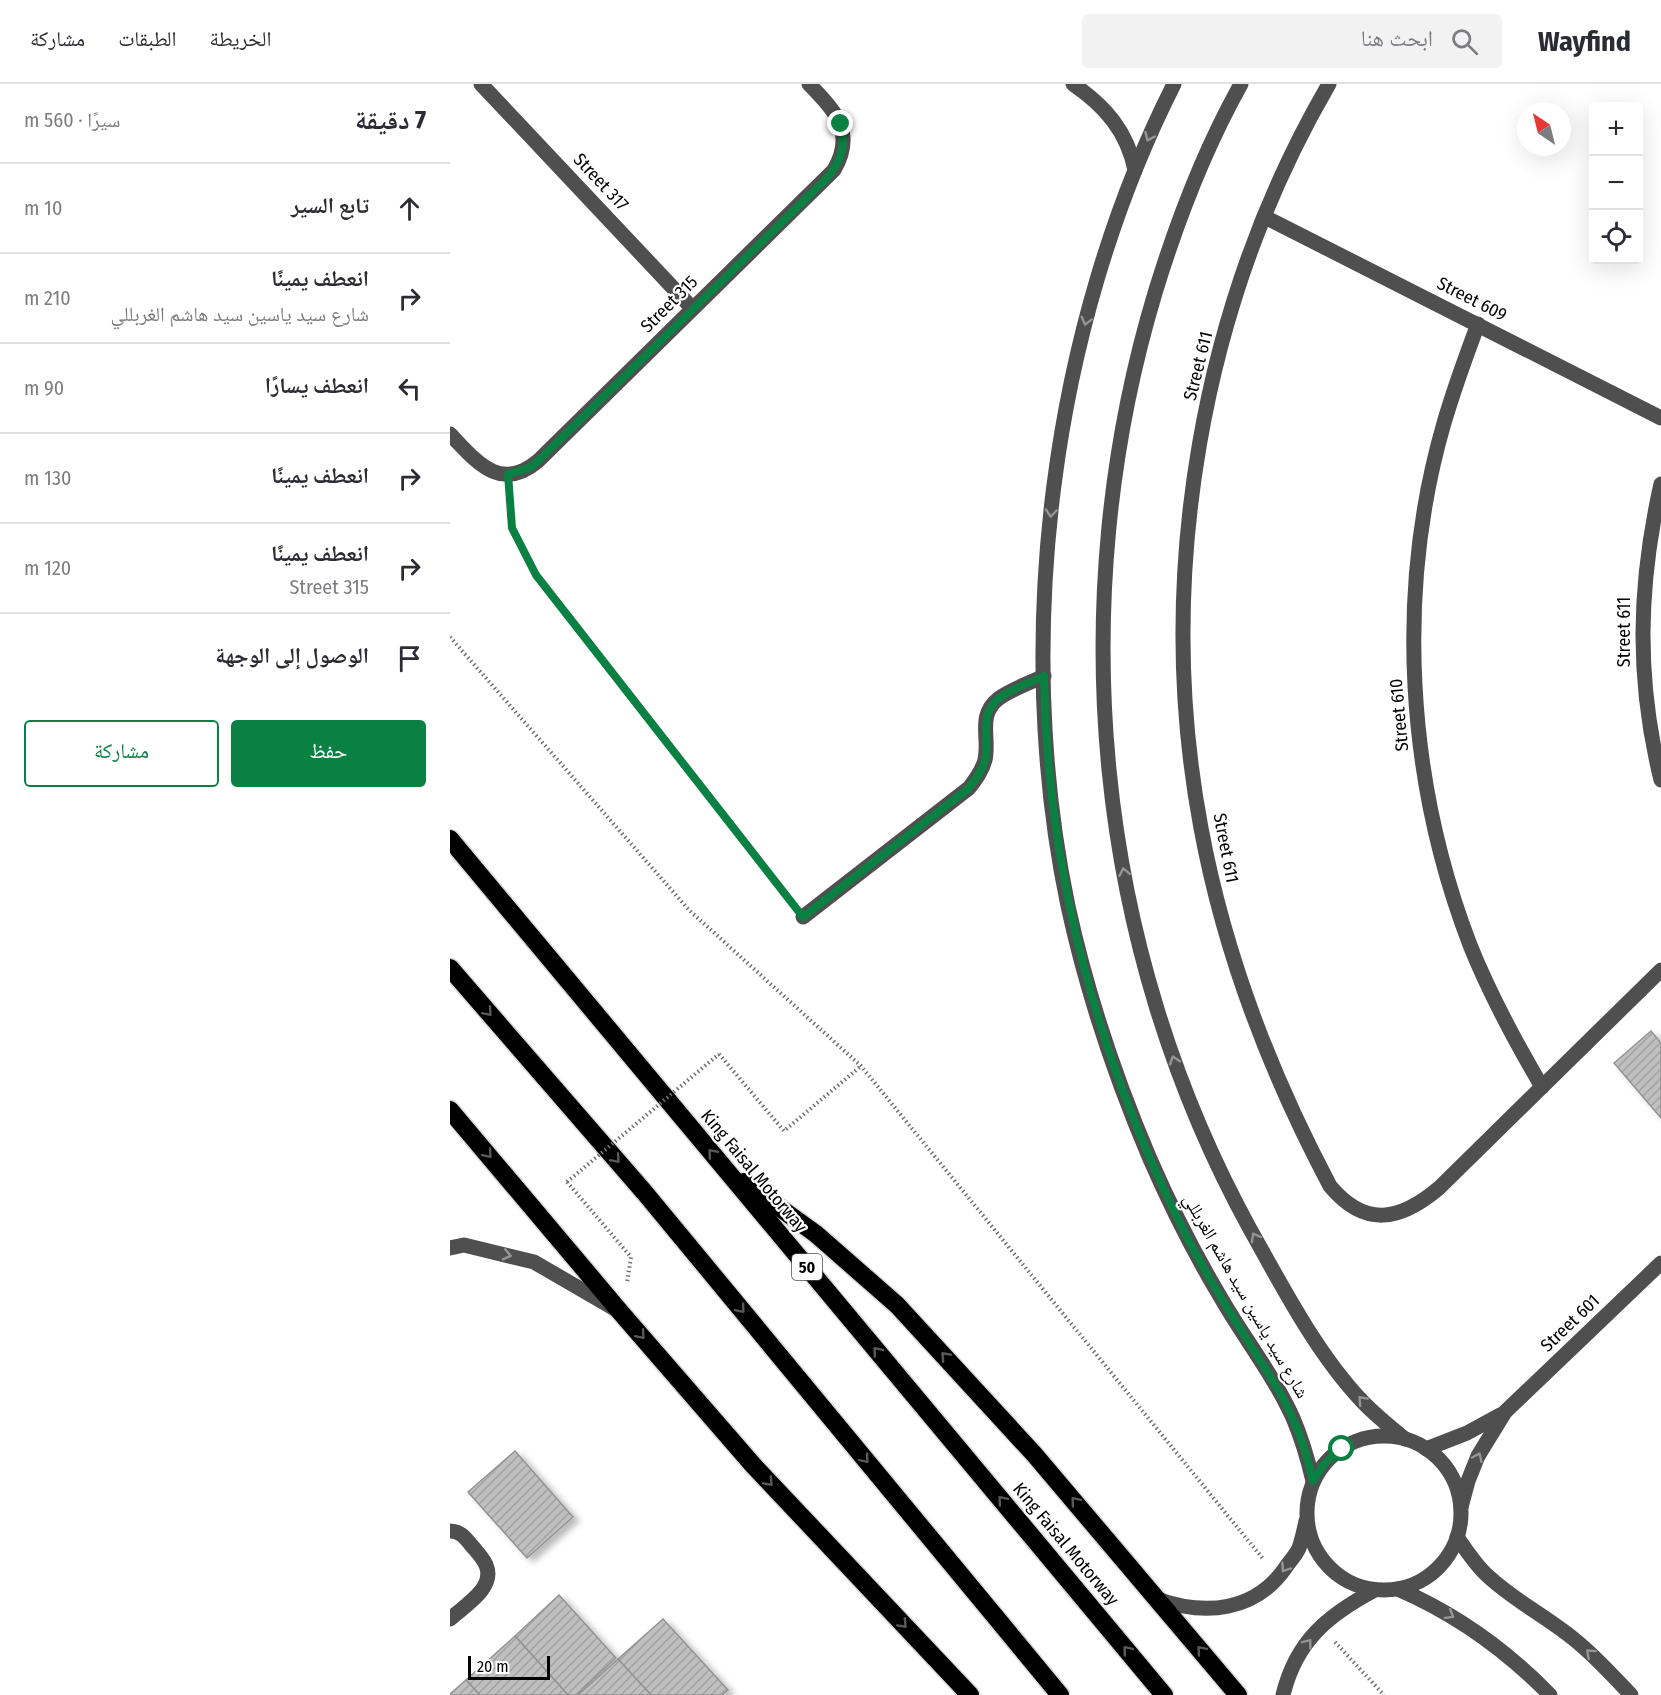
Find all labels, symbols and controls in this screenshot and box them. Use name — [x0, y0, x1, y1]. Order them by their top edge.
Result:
search box — [1082, 14, 1502, 68]
text: ابحث هنا — [1361, 25, 1433, 52]
icon: search — [1448, 25, 1481, 58]
text: Wayfind — [1538, 25, 1631, 58]
text: مشاركة — [30, 26, 85, 52]
text: الطبقات — [118, 26, 177, 52]
text: الخريطة — [210, 26, 271, 52]
north arrow — [1517, 102, 1571, 156]
map controls — [1589, 102, 1643, 264]
button: + — [1589, 102, 1643, 156]
text: 7 دقيقة — [355, 105, 426, 136]
text: سيرًا · 560 m — [24, 108, 120, 132]
route end — [827, 110, 853, 136]
one-way arrow — [1144, 130, 1156, 141]
street label: Street 317 — [569, 149, 633, 215]
button: − — [1589, 156, 1643, 210]
text: تابع السير — [291, 192, 369, 219]
icon: ahead — [393, 192, 426, 225]
text: 10 m — [24, 196, 62, 220]
button: locate — [1589, 210, 1643, 264]
text: انعطف يمينًا — [271, 265, 369, 292]
street label: Street 315 — [636, 271, 702, 337]
street label: Street 609 — [1433, 272, 1511, 326]
icon: right — [393, 282, 426, 315]
text: 210 m — [24, 286, 71, 310]
text: شارع سيد ياسين سيد هاشم الغربللي — [110, 302, 369, 326]
one-way arrow — [1081, 316, 1094, 326]
street label: Street 611 — [1179, 329, 1217, 403]
text: انعطف يسارًا — [265, 372, 369, 399]
icon: left — [393, 372, 426, 405]
text: 90 m — [24, 376, 64, 400]
text: انعطف يمينًا — [271, 462, 369, 489]
icon: right — [393, 462, 426, 495]
text: 130 m — [24, 466, 71, 490]
one-way arrow — [1045, 508, 1058, 517]
text: انعطف يمينًا — [271, 540, 369, 567]
icon: right — [393, 552, 426, 585]
text: 120 m — [24, 556, 71, 580]
text: Street 315 — [290, 575, 369, 599]
street label: Street 611 — [1613, 597, 1635, 667]
text: الوصول إلى الوجهة — [215, 642, 369, 669]
icon: arrive — [393, 642, 426, 675]
street label: Street 610 — [1385, 678, 1413, 752]
button: مشاركة — [24, 720, 219, 787]
button: حفظ — [231, 720, 426, 787]
street label: Street 611 — [1208, 811, 1244, 885]
one-way arrow — [1118, 867, 1131, 877]
one-way arrow — [481, 1005, 492, 1016]
one-way arrow — [1169, 1055, 1181, 1066]
street label: King Faisal Motorway — [696, 1105, 812, 1237]
one-way arrow — [480, 1147, 491, 1158]
one-way arrow — [708, 1149, 719, 1160]
one-way arrow — [609, 1152, 620, 1163]
street label: شارع سيد ياسين سيد هاشم الغربللي — [1175, 1190, 1314, 1404]
one-way arrow — [1251, 1233, 1262, 1243]
one-way arrow — [502, 1248, 512, 1261]
road number: 50 — [792, 1254, 822, 1280]
street label: Street 601 — [1536, 1290, 1604, 1356]
one-way arrow — [733, 1302, 744, 1313]
one-way arrow — [634, 1328, 645, 1339]
one-way arrow — [873, 1347, 884, 1358]
one-way arrow — [941, 1352, 952, 1363]
one-way arrow — [1358, 1396, 1369, 1407]
route start — [1328, 1435, 1354, 1461]
one-way arrow — [858, 1452, 869, 1463]
one-way arrow — [1471, 1452, 1483, 1463]
one-way arrow — [762, 1475, 773, 1486]
street label: King Faisal Motorway — [1008, 1478, 1124, 1610]
one-way arrow — [998, 1496, 1009, 1507]
one-way arrow — [1071, 1497, 1082, 1508]
one-way arrow — [1281, 1562, 1292, 1573]
one-way arrow — [1444, 1607, 1454, 1619]
one-way arrow — [896, 1617, 907, 1627]
one-way arrow — [1300, 1638, 1311, 1649]
one-way arrow — [1123, 1646, 1134, 1657]
one-way arrow — [1197, 1646, 1208, 1657]
one-way arrow — [1586, 1649, 1597, 1660]
scale bar — [468, 1653, 550, 1680]
text: 20 m — [477, 1657, 508, 1676]

